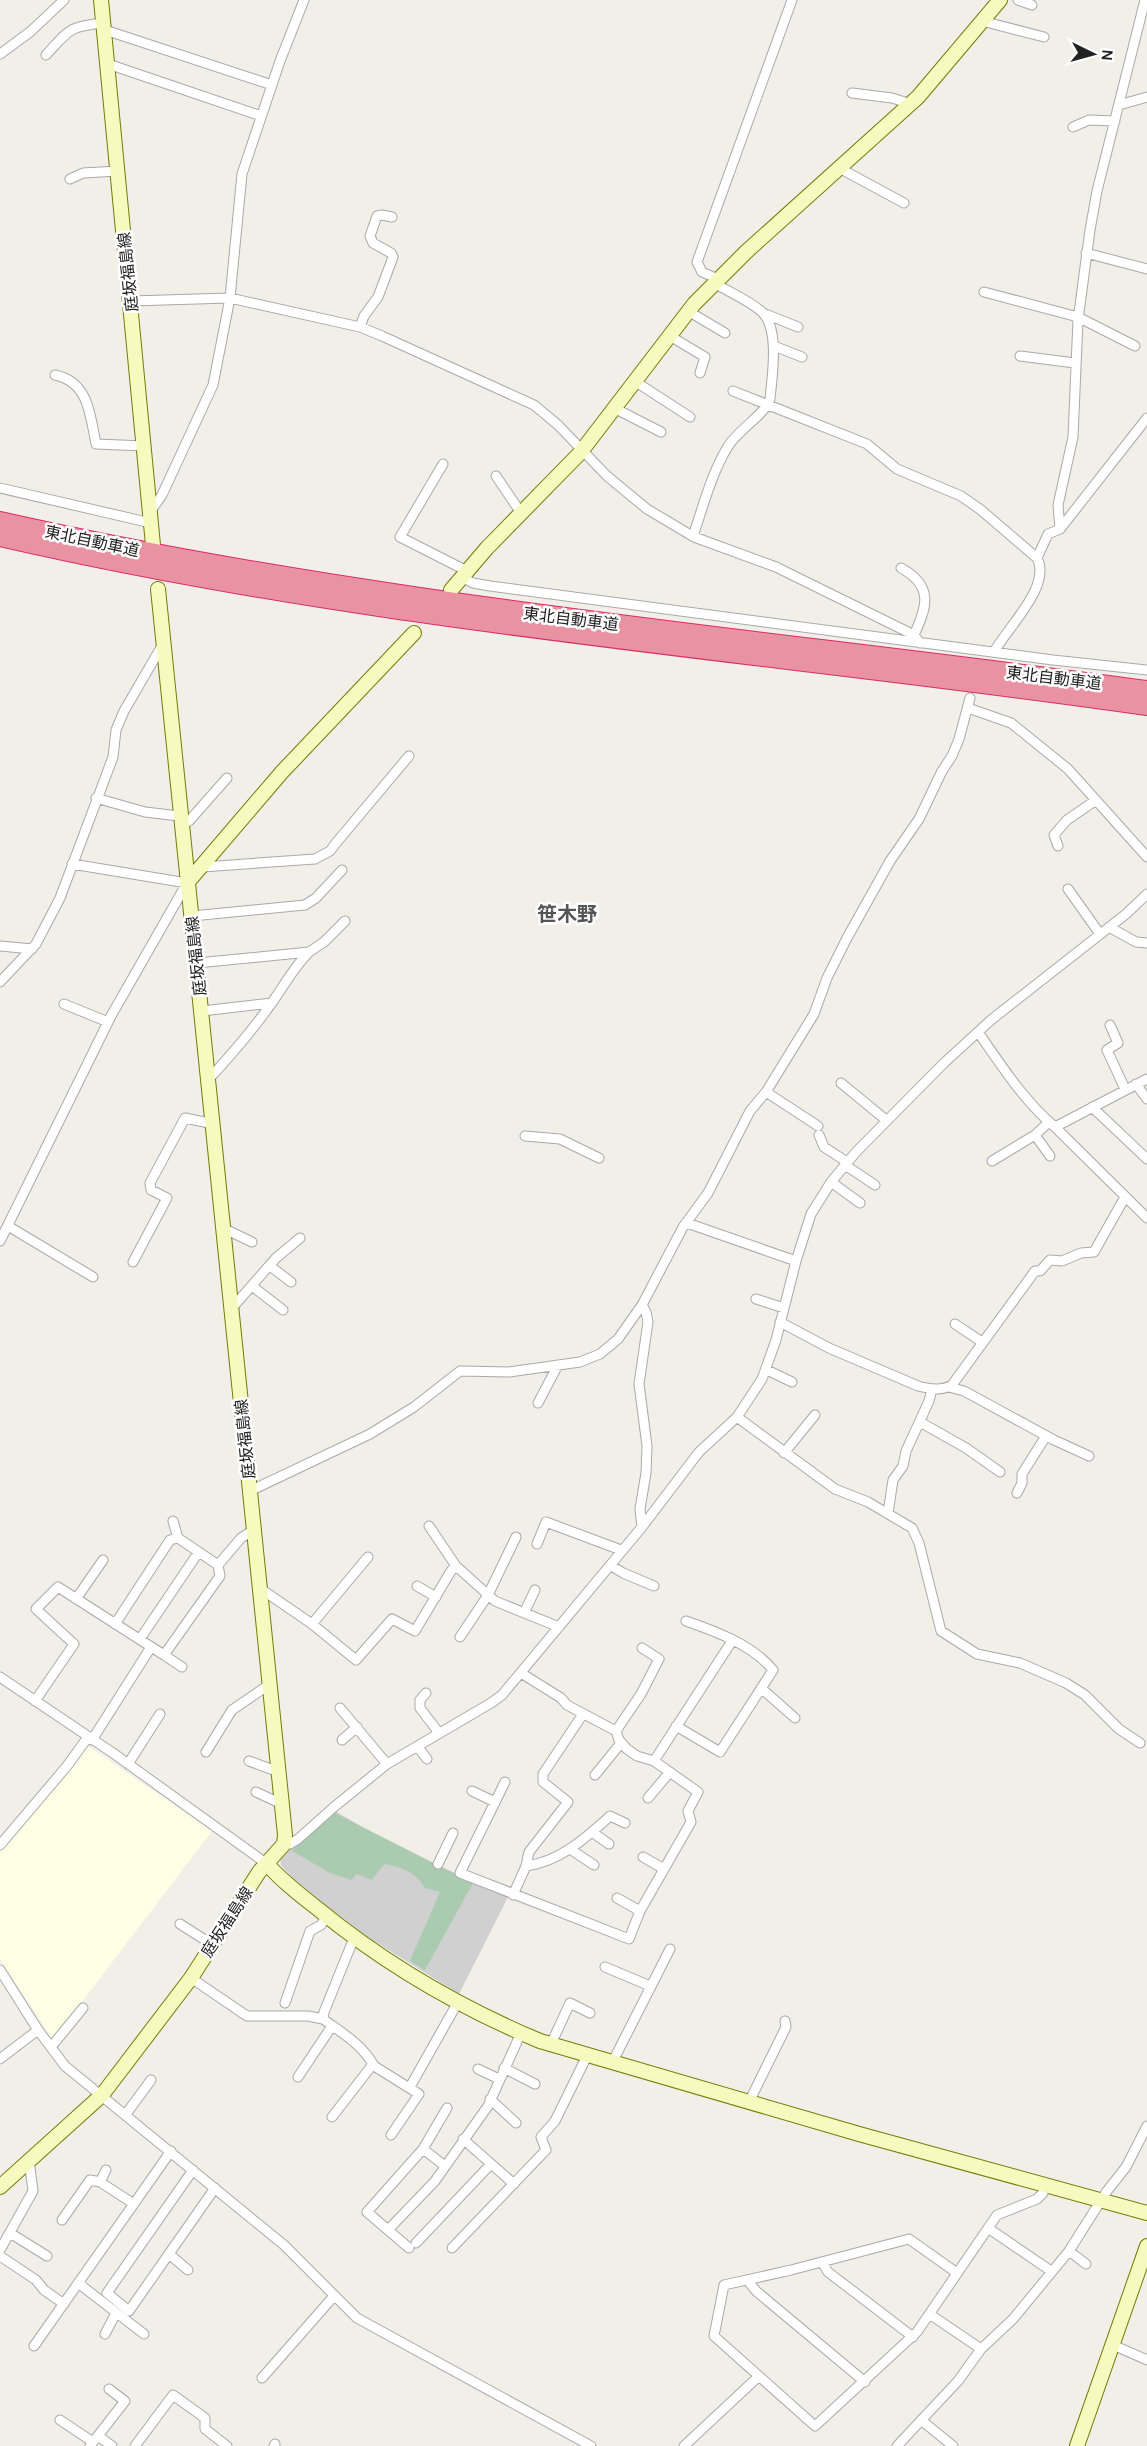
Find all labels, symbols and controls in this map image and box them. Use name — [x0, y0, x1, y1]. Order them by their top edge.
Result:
north arrow — [1063, 24, 1123, 84]
text: N — [1097, 49, 1117, 62]
street label: 庭坂福島線 — [114, 231, 142, 313]
street label: 東北自動車道 — [43, 522, 141, 560]
street label: 東北自動車道 — [522, 604, 620, 634]
street label: 東北自動車道 — [1005, 663, 1103, 693]
district label: 笹木野 — [537, 903, 597, 926]
street label: 庭坂福島線 — [182, 915, 210, 997]
street label: 庭坂福島線 — [231, 1398, 259, 1480]
street label: 庭坂福島線 — [197, 1883, 257, 1961]

